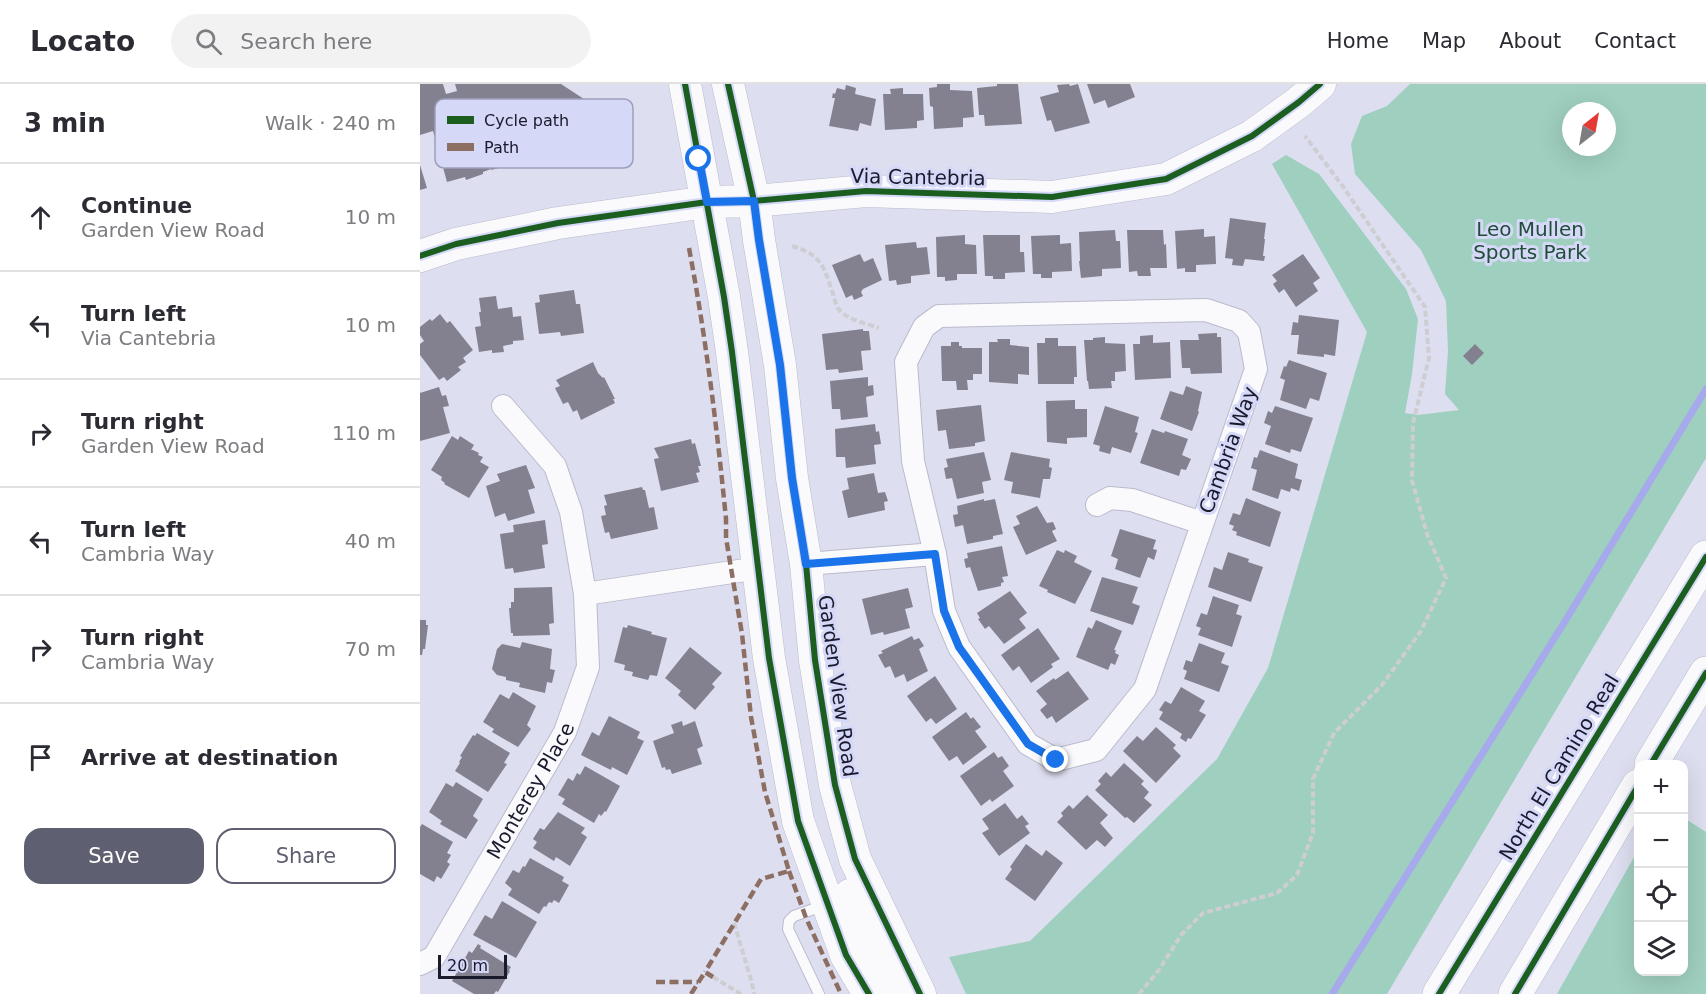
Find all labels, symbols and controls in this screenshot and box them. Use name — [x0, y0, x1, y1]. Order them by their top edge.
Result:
search box — [171, 14, 591, 68]
text: Locato — [30, 25, 135, 58]
icon: search — [192, 25, 225, 58]
text: Search here — [240, 29, 372, 54]
text: Home — [1327, 29, 1389, 53]
text: Map — [1422, 29, 1466, 53]
text: About — [1499, 29, 1561, 53]
text: Contact — [1594, 29, 1676, 53]
legend — [435, 99, 633, 168]
north arrow — [1562, 102, 1616, 156]
text: 3 min — [24, 108, 106, 138]
text: Walk · 240 m — [265, 111, 396, 135]
text: Cycle path — [484, 111, 569, 130]
text: Path — [484, 138, 519, 157]
route start — [685, 145, 711, 171]
street label: Via Cantebria — [850, 164, 986, 190]
text: Continue — [81, 193, 192, 218]
icon: ahead — [24, 201, 57, 234]
text: 10 m — [345, 205, 396, 229]
park label: Leo Mullen Sports Park — [1473, 217, 1587, 264]
text: Garden View Road — [81, 218, 265, 242]
text: Turn left — [81, 301, 186, 326]
icon: left — [24, 309, 57, 342]
text: 10 m — [345, 313, 396, 337]
text: Via Cantebria — [81, 326, 216, 350]
street label: Cambria Way — [1194, 383, 1262, 517]
text: Turn right — [81, 409, 204, 434]
icon: right — [24, 417, 57, 450]
text: 110 m — [332, 421, 396, 445]
text: Garden View Road — [81, 434, 265, 458]
text: Turn left — [81, 517, 186, 542]
icon: left — [24, 525, 57, 558]
text: 40 m — [345, 529, 396, 553]
text: Cambria Way — [81, 542, 214, 566]
street label: Garden View Road — [813, 593, 863, 779]
text: Turn right — [81, 625, 204, 650]
icon: right — [24, 633, 57, 666]
text: 70 m — [345, 637, 396, 661]
text: Cambria Way — [81, 650, 214, 674]
street label: North El Camino Real — [1494, 670, 1624, 864]
street label: Monterey Place — [482, 720, 579, 863]
icon: arrive — [24, 741, 57, 774]
text: Arrive at destination — [81, 745, 338, 770]
route end — [1042, 746, 1068, 772]
map controls — [1634, 760, 1688, 976]
button: + — [1634, 760, 1688, 814]
button: − — [1634, 814, 1688, 868]
button: Save — [24, 828, 204, 884]
button: Share — [216, 828, 396, 884]
button: locate — [1634, 868, 1688, 922]
button: layers — [1634, 922, 1688, 976]
scale bar — [438, 952, 507, 980]
text: 20 m — [447, 956, 488, 975]

